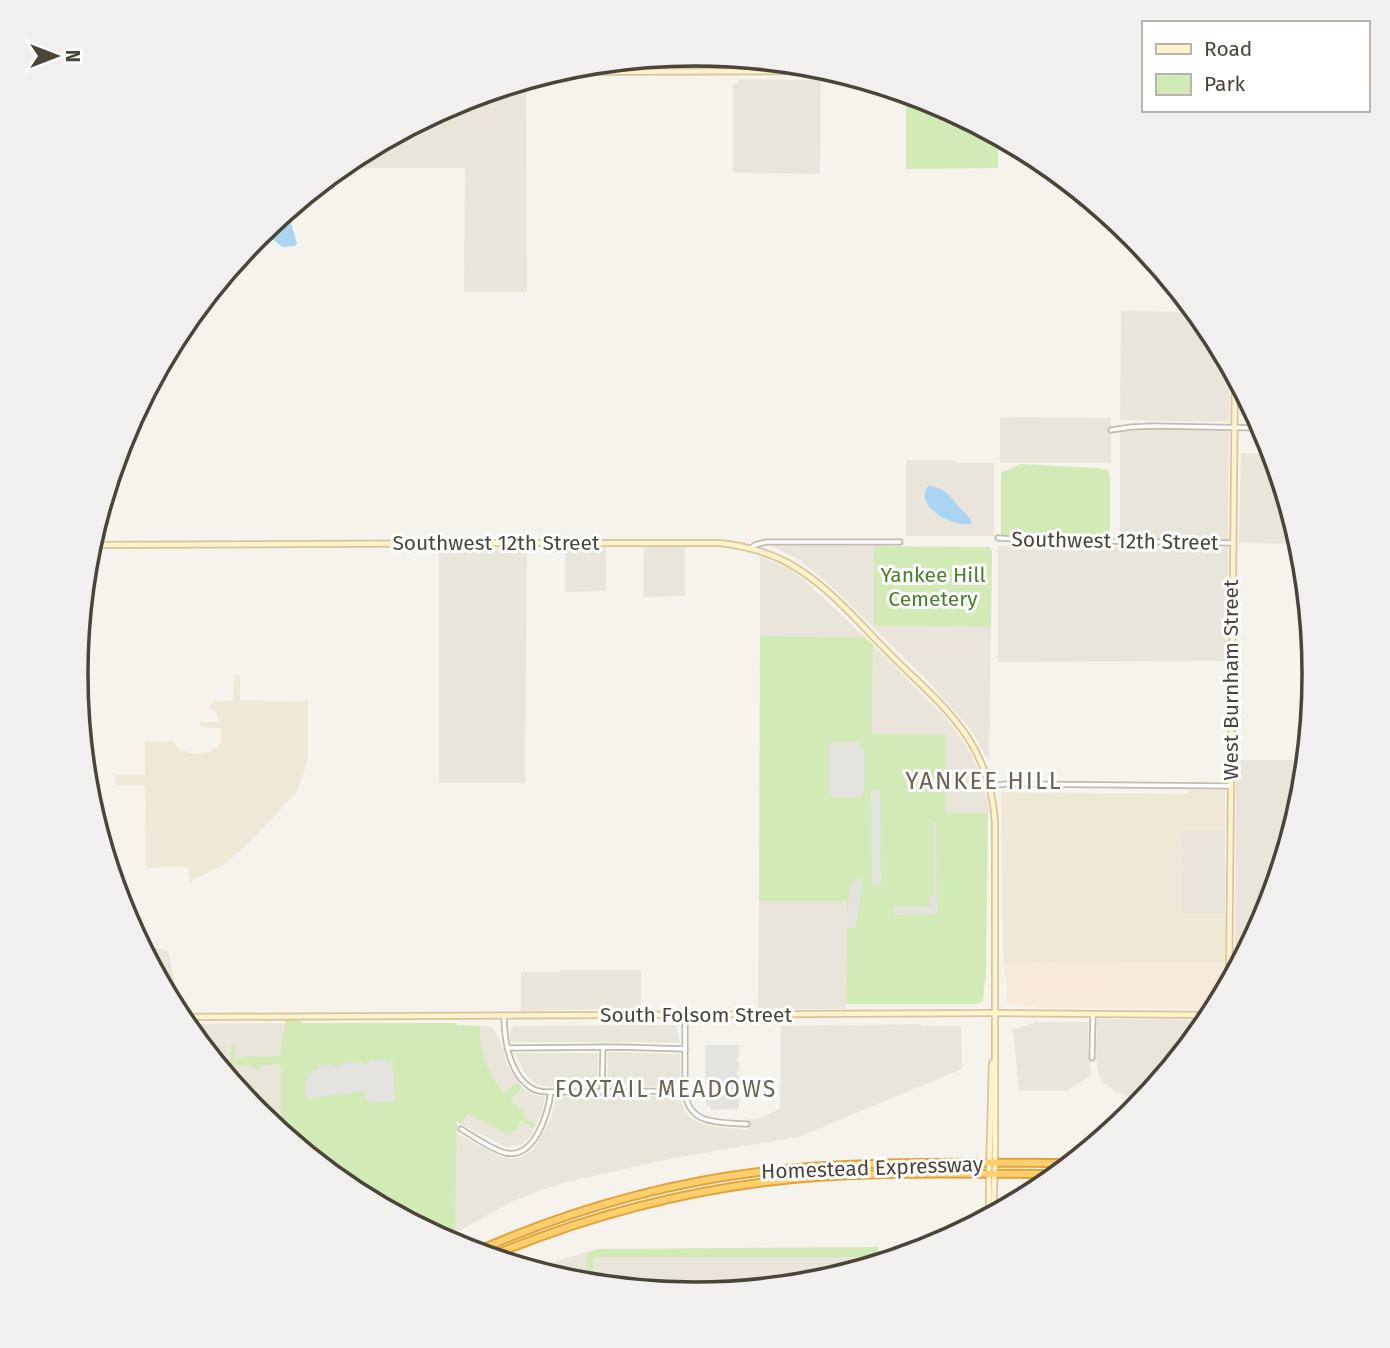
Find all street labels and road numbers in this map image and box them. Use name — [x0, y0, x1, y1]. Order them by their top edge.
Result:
street label: Southwest 12th Street — [1011, 526, 1219, 556]
street label: Southwest 12th Street — [392, 530, 600, 556]
street label: West Burnham Street — [1218, 579, 1244, 781]
street label: South Folsom Street — [600, 1002, 792, 1028]
street label: Homestead Expressway — [761, 1151, 984, 1185]

